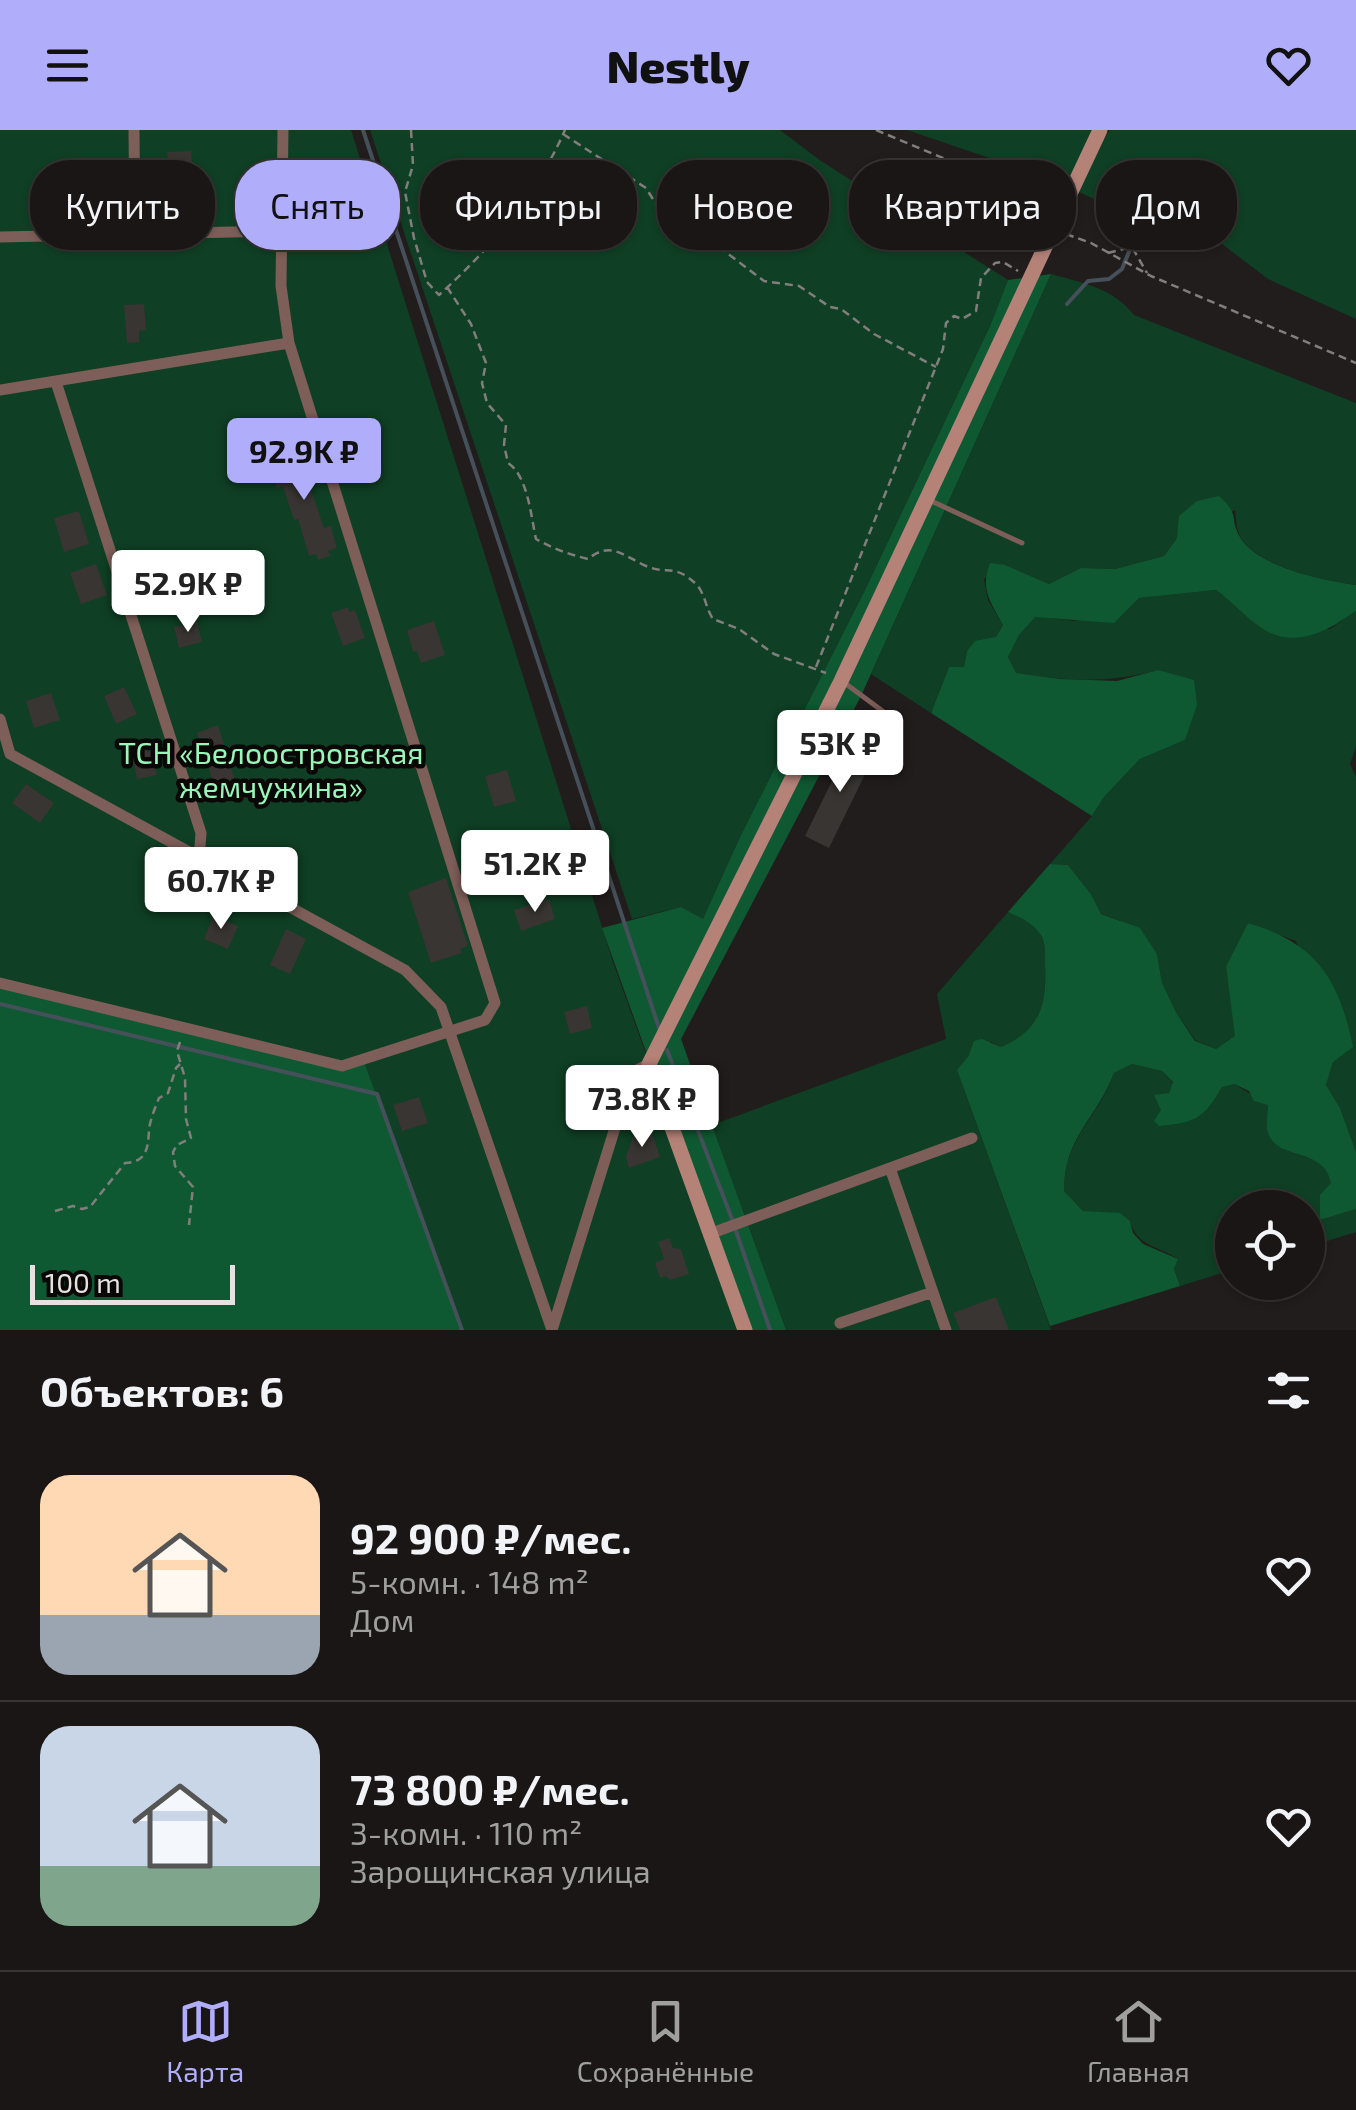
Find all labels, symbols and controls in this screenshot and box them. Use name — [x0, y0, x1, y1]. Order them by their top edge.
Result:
icon: menu — [40, 38, 95, 93]
text: Nestly — [606, 38, 750, 92]
icon: heart — [1261, 38, 1316, 93]
chip: Купить — [30, 160, 215, 250]
chip: Снять — [235, 160, 400, 250]
chip: Фильтры — [420, 160, 637, 250]
chip: Новое — [657, 160, 829, 250]
chip: Квартира — [849, 160, 1076, 250]
chip: Дом — [1096, 160, 1237, 250]
pin: 92.9K ₽ — [212, 418, 396, 503]
text: 92.9K ₽ — [249, 431, 359, 469]
pin: 52.9K ₽ — [96, 550, 280, 635]
text: 52.9K ₽ — [134, 563, 242, 601]
pin: 53K ₽ — [770, 710, 910, 795]
text: 53K ₽ — [799, 723, 881, 761]
park label: ТСН «Белоостровская жемчужина» — [118, 734, 424, 805]
pin: 51.2K ₽ — [443, 830, 627, 915]
text: 51.2K ₽ — [483, 843, 587, 881]
pin: 60.7K ₽ — [129, 847, 313, 932]
text: 60.7K ₽ — [167, 860, 275, 898]
pin: 73.8K ₽ — [550, 1065, 734, 1150]
text: 73.8K ₽ — [588, 1078, 696, 1116]
map controls — [1215, 1190, 1325, 1300]
button: locate — [1215, 1190, 1325, 1300]
scale bar — [30, 1260, 235, 1304]
text: 100 m — [45, 1265, 121, 1299]
icon: filters — [1261, 1363, 1316, 1418]
text: Объектов: 6 — [40, 1365, 284, 1415]
text: 92 900 ₽/мес. — [350, 1512, 631, 1562]
icon: home — [120, 1515, 240, 1635]
icon: heart — [1261, 1548, 1316, 1603]
text: 5-комн. · 148 m² — [350, 1562, 589, 1600]
text: Дом — [350, 1600, 414, 1638]
text: 73 800 ₽/мес. — [350, 1763, 630, 1813]
icon: home — [120, 1766, 240, 1886]
icon: heart — [1261, 1799, 1316, 1854]
text: 3-комн. · 110 m² — [350, 1813, 582, 1851]
text: Зарощинская улица — [350, 1851, 651, 1889]
tab: Карта — [166, 1994, 244, 2088]
tab: Сохранённые — [577, 1994, 754, 2088]
tab: Главная — [1087, 1994, 1190, 2088]

